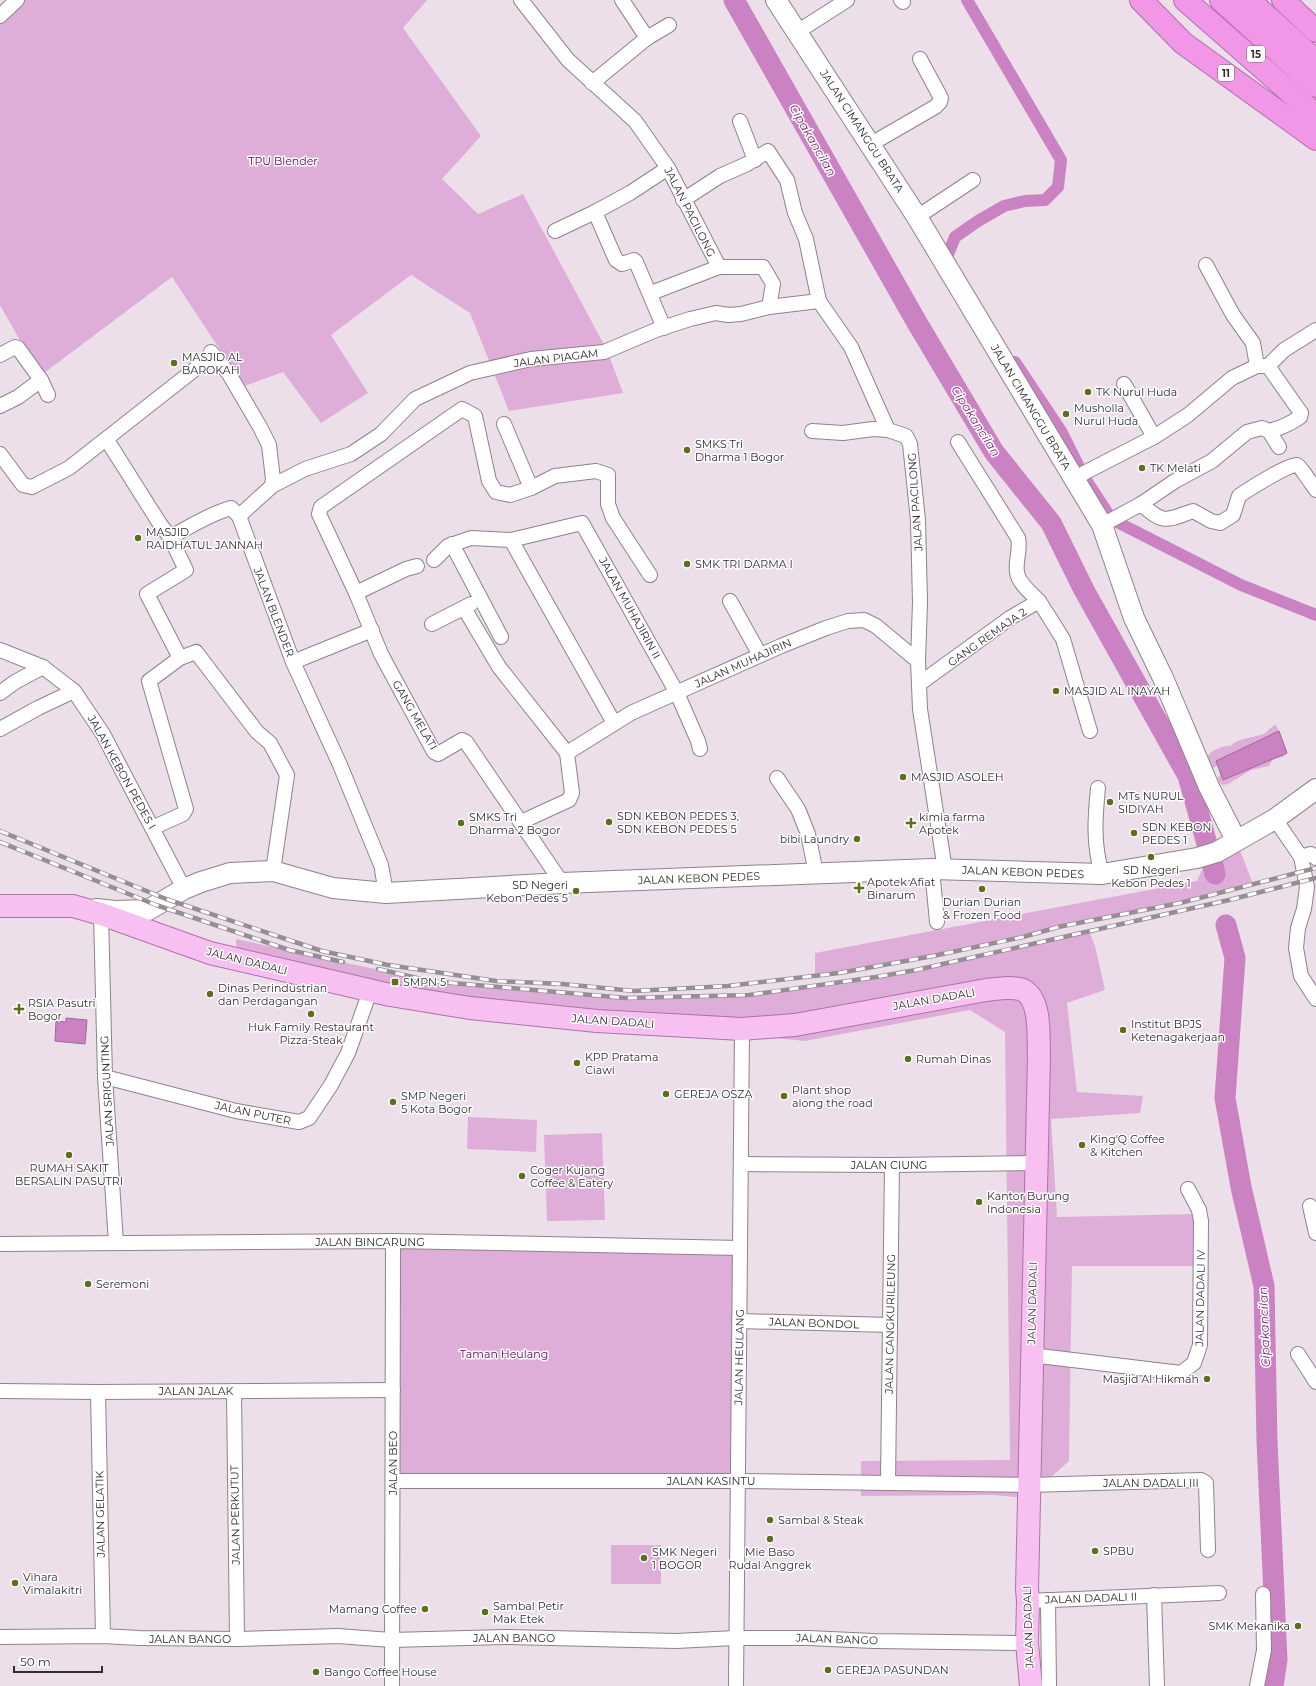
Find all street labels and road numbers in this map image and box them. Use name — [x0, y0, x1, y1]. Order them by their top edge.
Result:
road number: 15 — [1247, 46, 1265, 62]
road number: 11 — [1218, 65, 1234, 81]
street label: JALAN CIMANGGU BRATA — [816, 66, 907, 195]
street label: JALAN PACILONG — [661, 164, 719, 259]
street label: JALAN CIMANGGU BRATA — [987, 341, 1074, 472]
street label: JALAN PIAGAM — [512, 346, 599, 370]
street label: JALAN PACILONG — [905, 452, 925, 553]
street label: JALAN MUHAJIRIN II — [596, 554, 664, 661]
street label: JALAN BLENDER — [250, 564, 298, 659]
street label: GANG REMAJA 2 — [945, 605, 1029, 669]
street label: JALAN MUHAJIRIN — [691, 635, 794, 691]
street label: GANG MELATI — [389, 678, 441, 752]
street label: JALAN KEBON PEDES I — [84, 712, 159, 832]
street label: JALAN KEBON PEDES — [961, 863, 1085, 881]
street label: JALAN KEBON PEDES — [637, 869, 761, 887]
street label: JALAN DADALI — [204, 944, 289, 978]
street label: JALAN DADALI — [891, 985, 976, 1013]
street label: JALAN DADALI — [570, 1011, 655, 1031]
street label: JALAN SRIGUNTING — [97, 1035, 117, 1148]
street label: JALAN PUTER — [213, 1098, 292, 1128]
street label: JALAN CIUNG — [850, 1158, 927, 1172]
street label: JALAN BINCARUNG — [314, 1235, 425, 1249]
street label: JALAN DADALI IV — [1192, 1249, 1208, 1347]
street label: JALAN CANGKURILEUNG — [882, 1254, 898, 1395]
street label: JALAN DADALI — [1024, 1261, 1040, 1346]
street label: JALAN HEULANG — [731, 1309, 747, 1406]
street label: JALAN BONDOL — [767, 1314, 860, 1332]
street label: JALAN JALAK — [158, 1384, 234, 1398]
street label: JALAN BEO — [386, 1431, 400, 1496]
street label: JALAN PERKUTUT — [227, 1464, 243, 1566]
street label: JALAN GELATIK — [92, 1470, 108, 1558]
street label: JALAN KASINTU — [666, 1474, 755, 1488]
street label: JALAN DADALI III — [1102, 1476, 1199, 1490]
street label: JALAN DADALI — [1020, 1585, 1036, 1670]
street label: JALAN DADALI II — [1044, 1589, 1137, 1607]
street label: JALAN BANGO — [472, 1631, 555, 1645]
street label: JALAN BANGO — [795, 1631, 878, 1647]
street label: JALAN BANGO — [148, 1632, 231, 1646]

